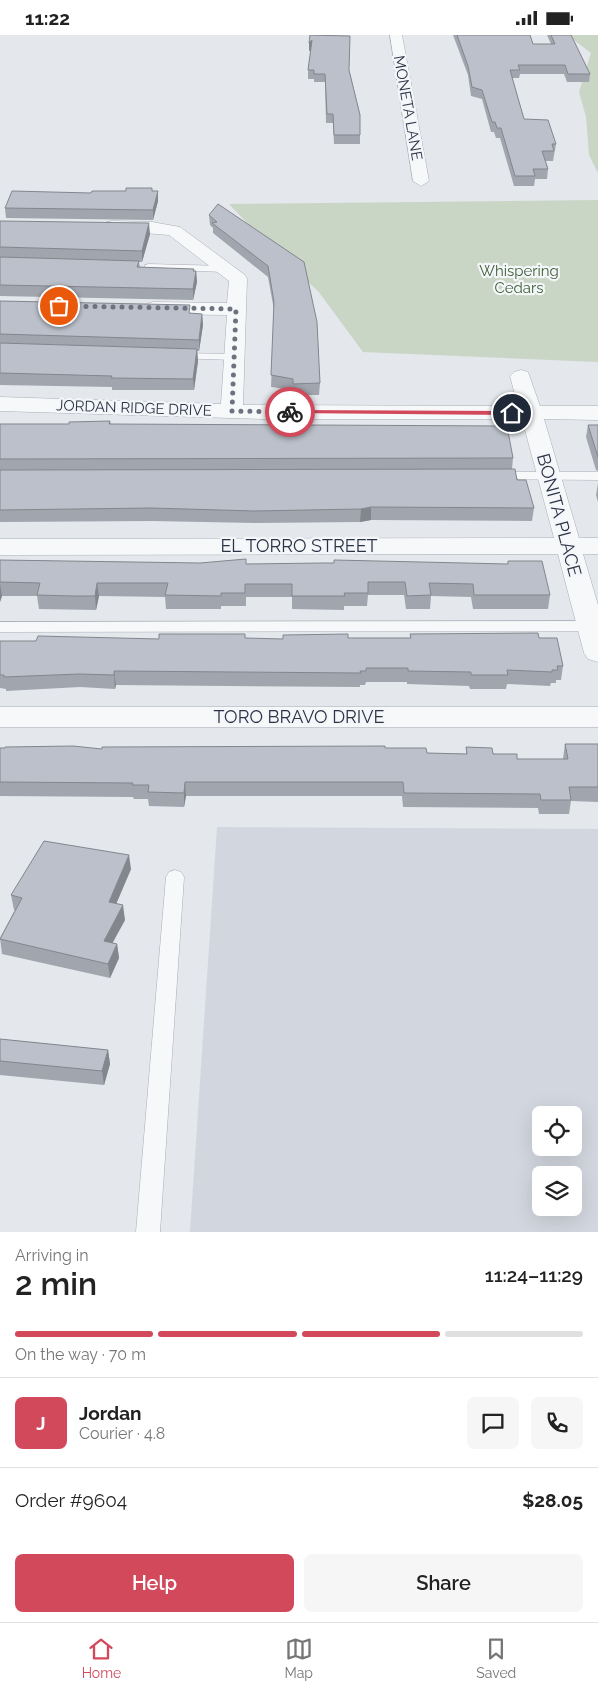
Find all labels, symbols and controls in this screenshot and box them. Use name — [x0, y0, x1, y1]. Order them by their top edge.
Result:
text: 11:22 — [25, 7, 70, 29]
street label: MONETA LANE — [390, 54, 426, 162]
park label: Whispering Cedars — [479, 262, 559, 297]
pin — [38, 285, 80, 327]
icon: bag — [45, 292, 73, 320]
courier — [265, 387, 315, 437]
pin — [491, 392, 533, 434]
street label: JORDAN RIDGE DRIVE — [56, 396, 212, 420]
icon: bike — [276, 398, 304, 426]
icon: home — [498, 399, 526, 427]
street label: BONITA PLACE — [533, 451, 586, 579]
street label: EL TORRO STREET — [220, 535, 378, 556]
street label: TORO BRAVO DRIVE — [214, 706, 384, 727]
map controls — [532, 1106, 582, 1216]
button: locate — [532, 1106, 582, 1156]
button: layers — [532, 1166, 582, 1216]
text: Arriving in — [15, 1246, 89, 1265]
text: 11:24–11:29 — [485, 1264, 583, 1286]
text: 2 min — [15, 1265, 97, 1302]
text: On the way · 70 m — [15, 1345, 146, 1364]
button: chat — [467, 1397, 519, 1449]
button: phone — [531, 1397, 583, 1449]
text: Jordan — [79, 1402, 142, 1424]
text: J — [36, 1412, 46, 1434]
text: Courier · 4.8 — [79, 1424, 165, 1443]
text: Order #9604 — [15, 1489, 127, 1511]
text: $28.05 — [522, 1489, 583, 1511]
button: Help — [15, 1554, 294, 1612]
button: Share — [304, 1554, 583, 1612]
tab: Home — [82, 1635, 121, 1681]
tab: Map — [285, 1635, 313, 1681]
tab: Saved — [476, 1635, 516, 1681]

